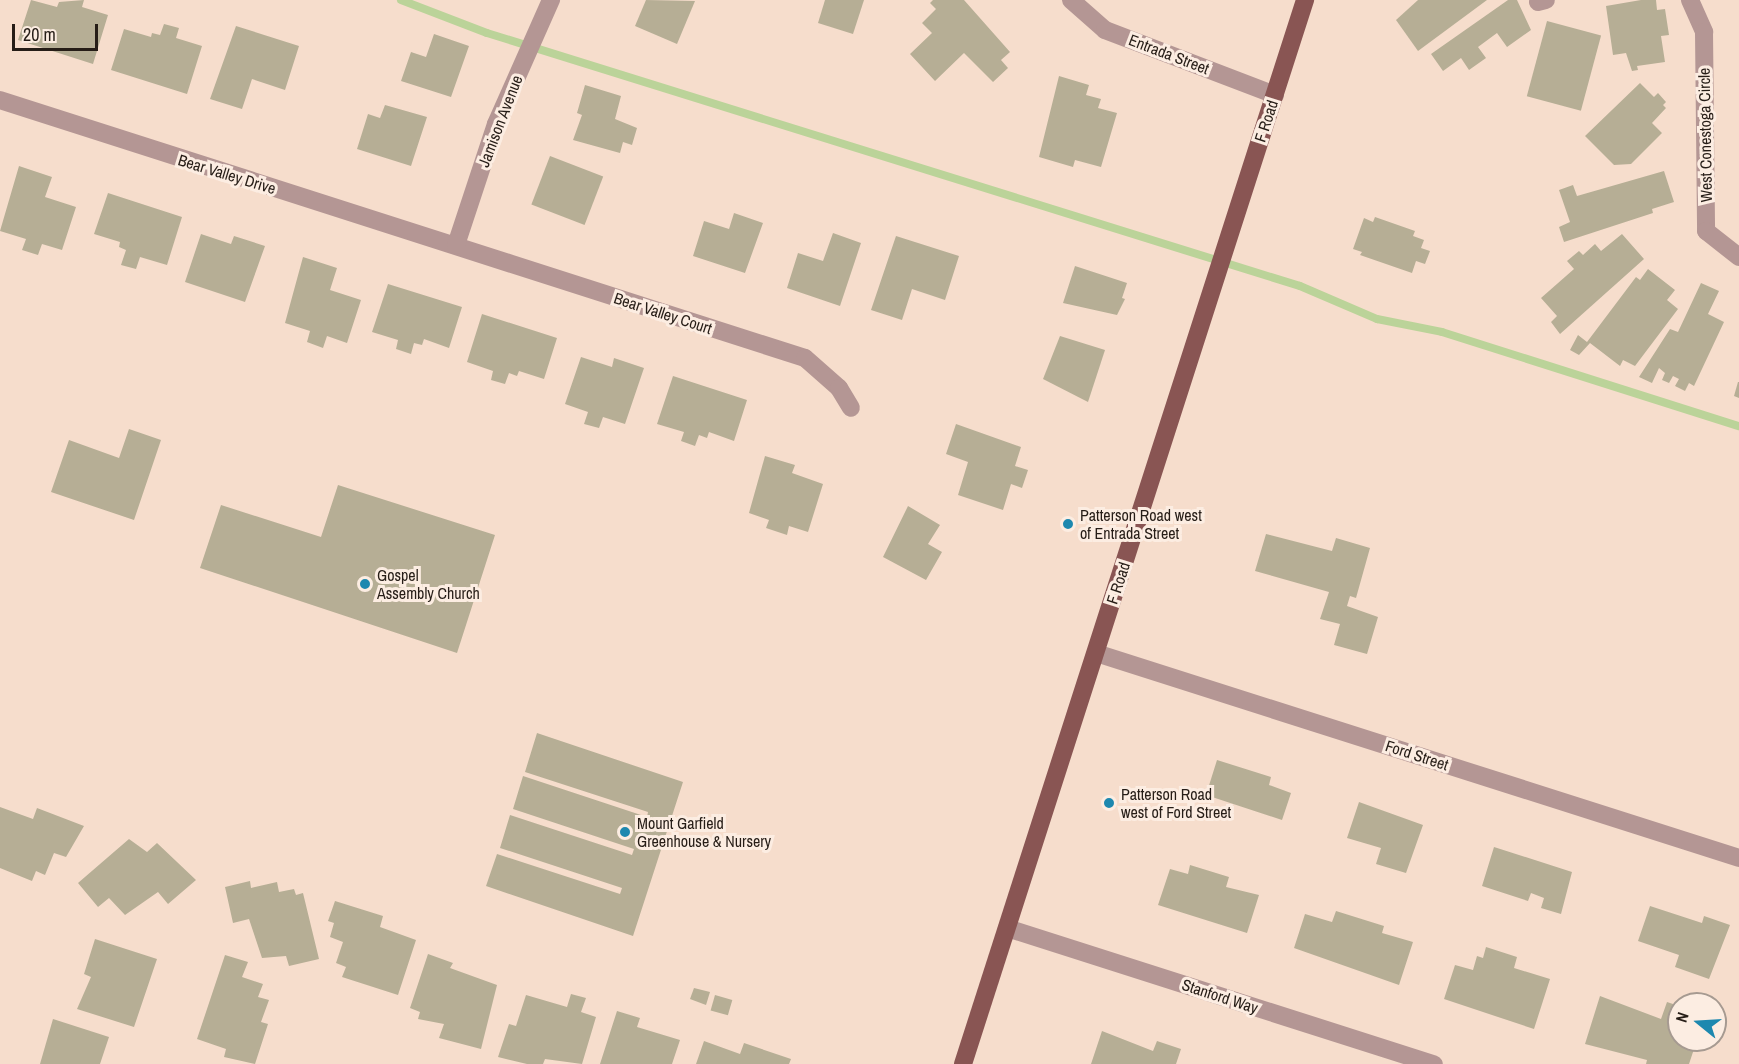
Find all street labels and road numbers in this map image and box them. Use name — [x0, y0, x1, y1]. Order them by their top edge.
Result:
street label: Entrada Street — [1126, 30, 1212, 78]
street label: West Conestoga Circle — [1694, 68, 1716, 202]
street label: Jamison Avenue — [474, 72, 526, 170]
street label: F Road — [1250, 98, 1282, 144]
street label: Bear Valley Drive — [176, 150, 278, 198]
street label: Bear Valley Court — [612, 288, 714, 338]
street label: F Road — [1102, 560, 1134, 606]
street label: Ford Street — [1383, 736, 1451, 774]
street label: Stanford Way — [1179, 975, 1261, 1017]

